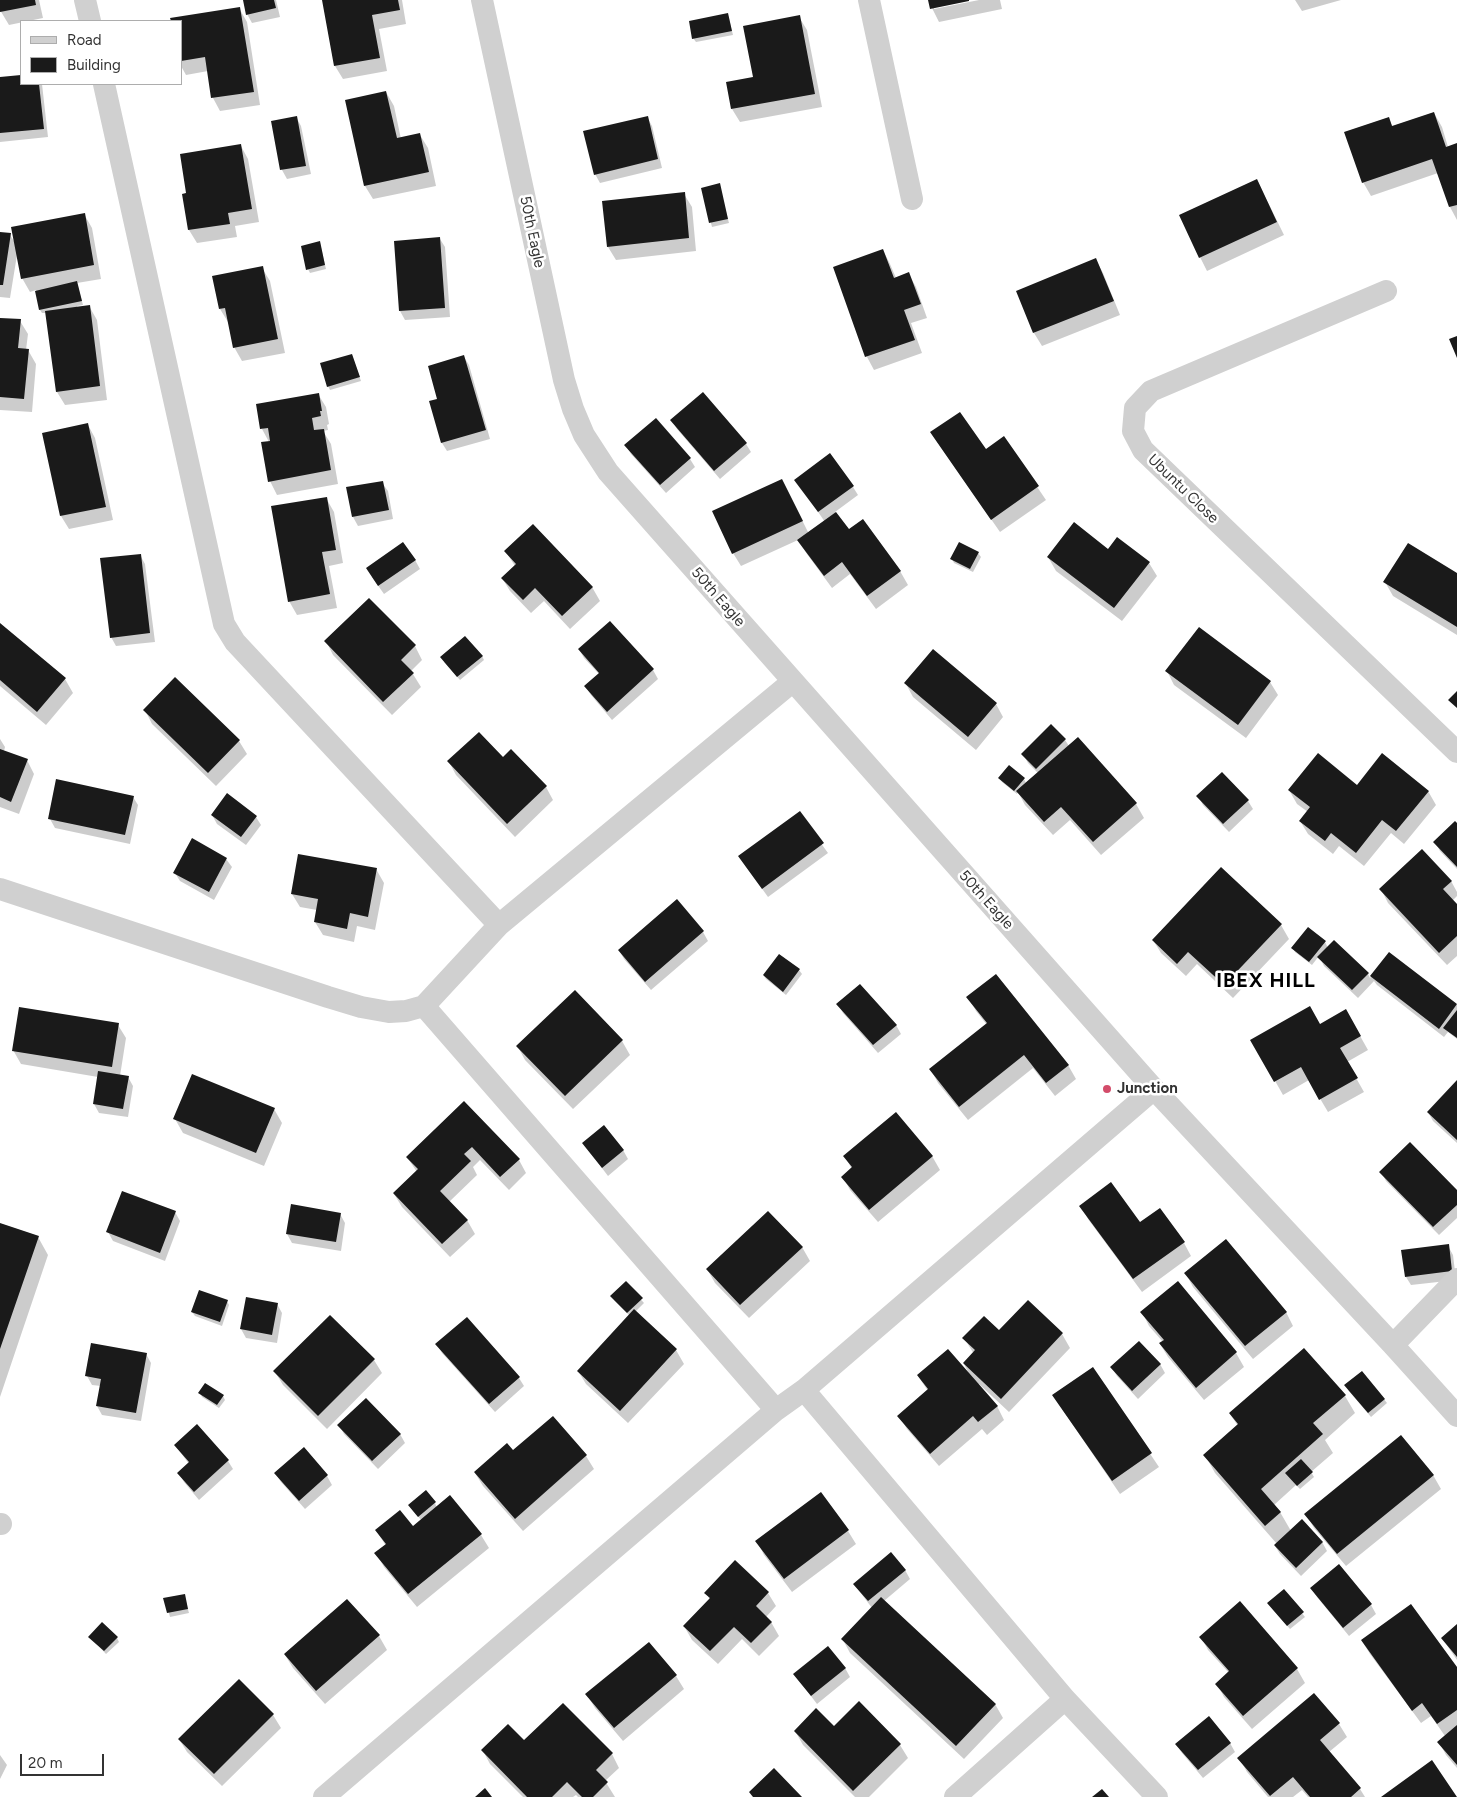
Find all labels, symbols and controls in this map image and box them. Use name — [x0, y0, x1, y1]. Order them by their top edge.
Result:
legend — [20, 20, 182, 85]
text: Road — [67, 31, 102, 49]
text: Building — [67, 56, 121, 74]
street label: 50th Eagle — [516, 195, 548, 269]
street label: Ubuntu Close — [1144, 451, 1222, 527]
street label: 50th Eagle — [687, 564, 749, 630]
street label: 50th Eagle — [955, 867, 1017, 933]
district label: IBEX HILL — [1215, 969, 1317, 993]
place label: Junction — [1117, 1080, 1178, 1098]
marker: Junction — [1101, 1083, 1113, 1095]
scale bar — [22, 1744, 106, 1776]
text: 20 m — [28, 1754, 62, 1772]

